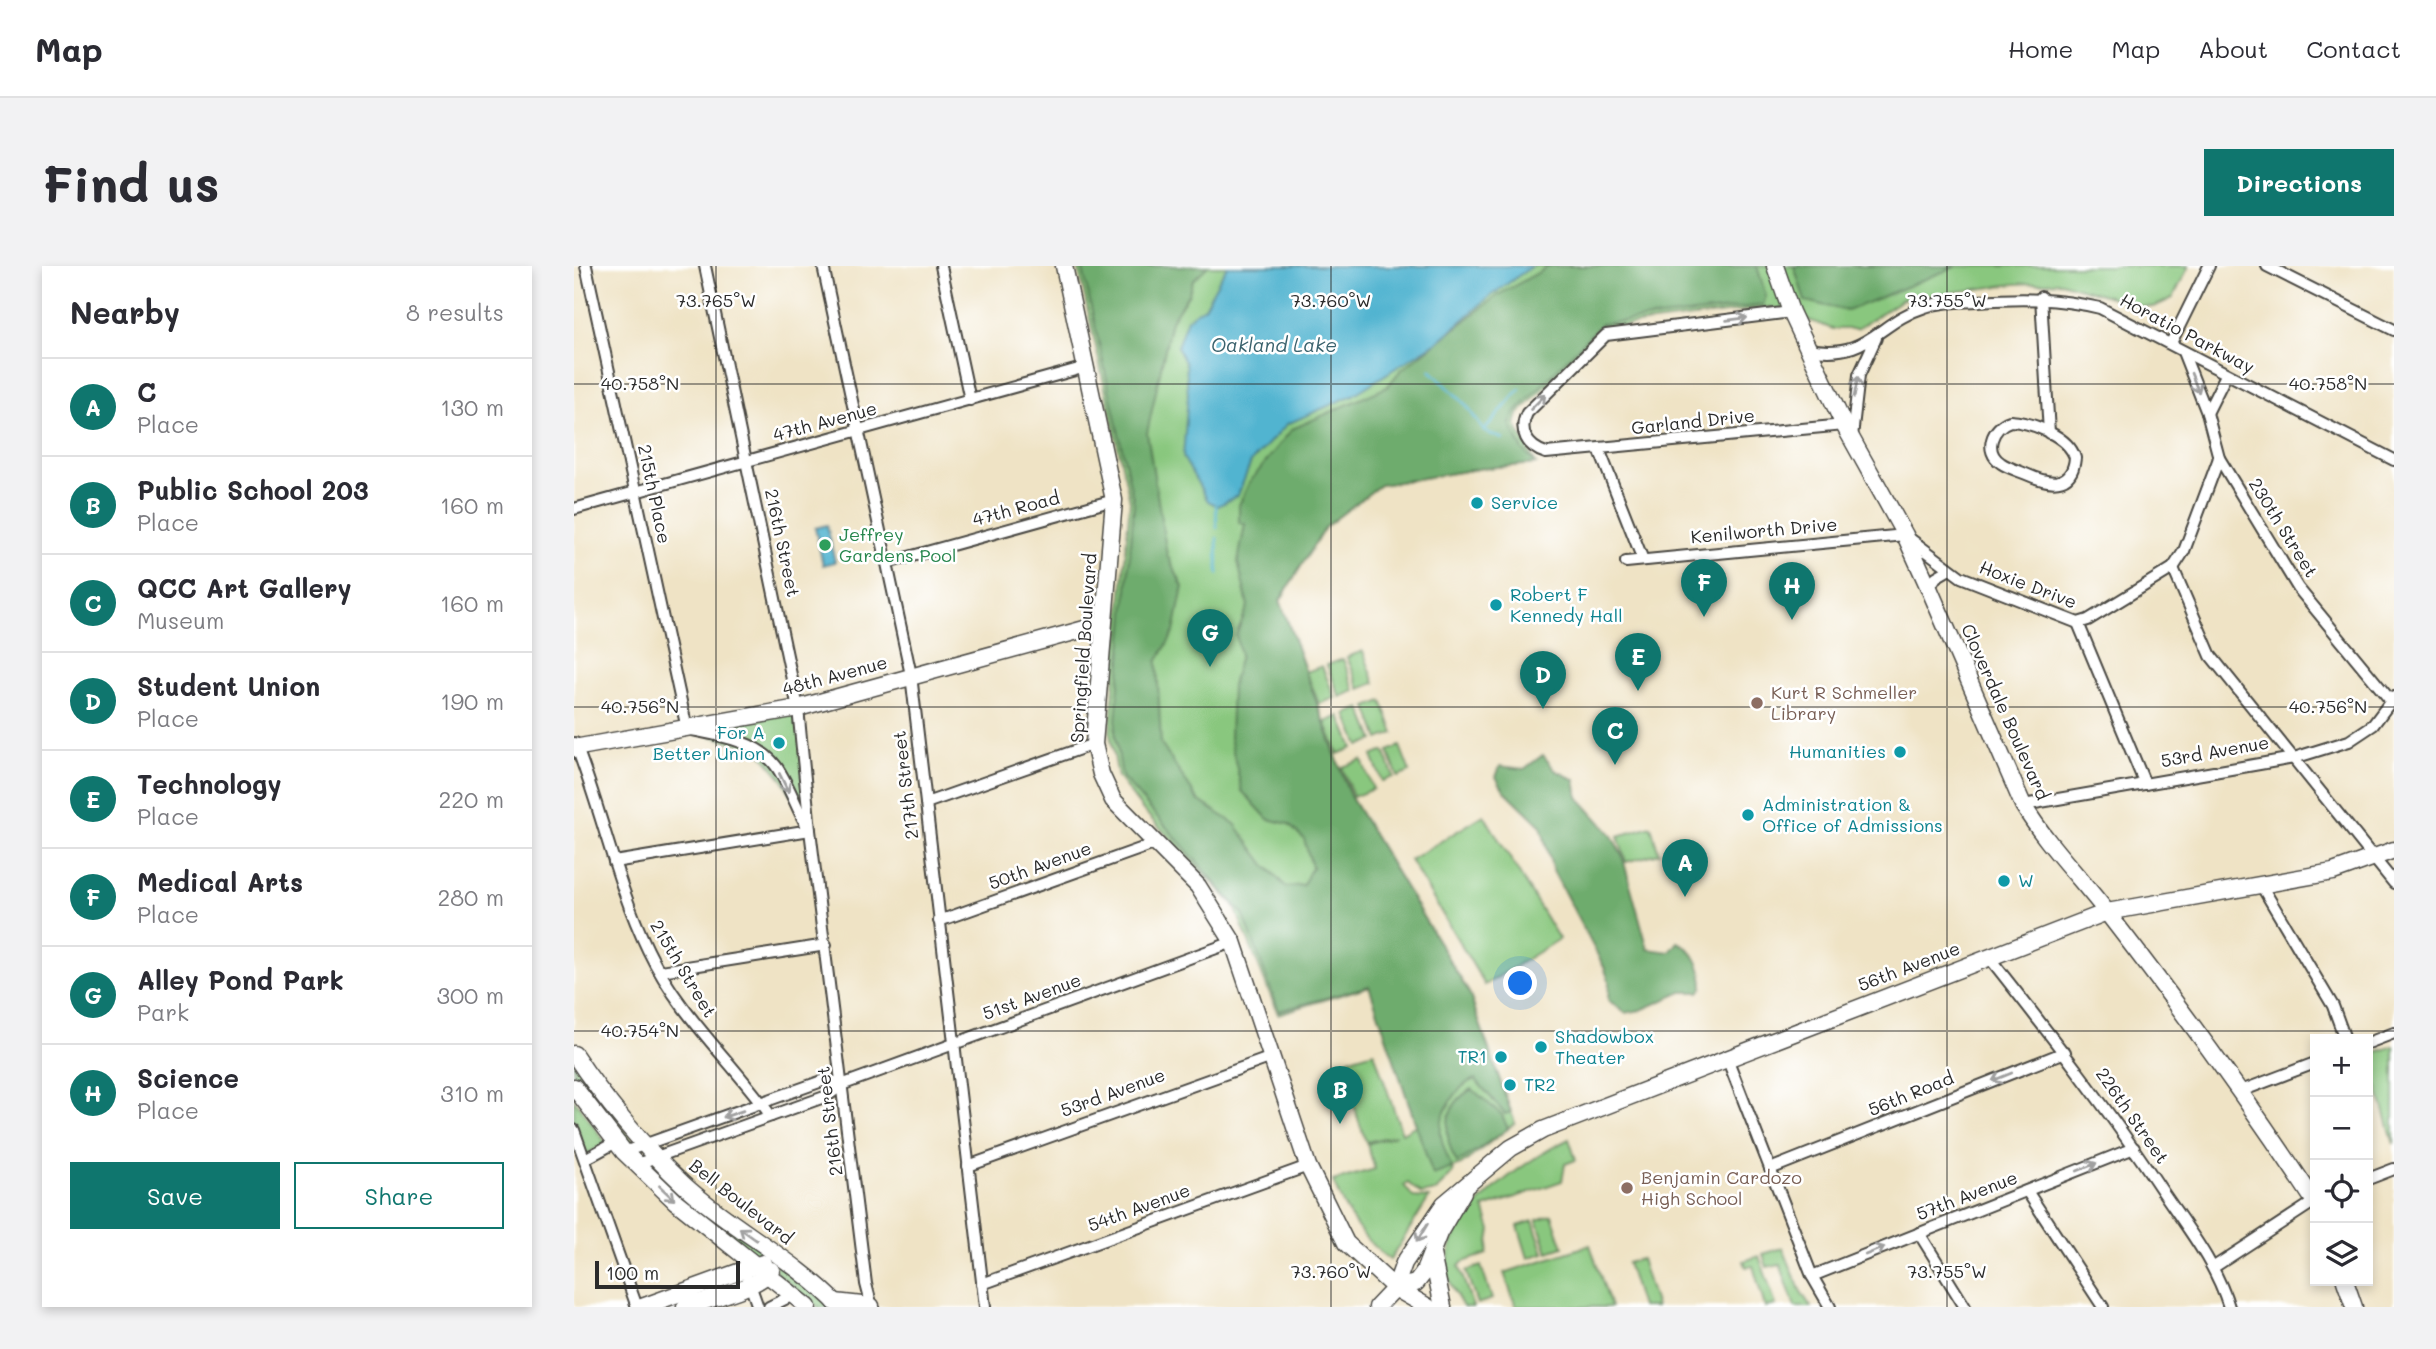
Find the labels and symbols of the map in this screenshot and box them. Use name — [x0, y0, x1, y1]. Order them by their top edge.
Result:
text: 73.765°W — [676, 288, 756, 312]
text: 73.760°W — [1291, 288, 1371, 312]
text: 73.755°W — [1907, 288, 1987, 312]
street label: Horatio Parkway — [2116, 288, 2259, 379]
one-way arrow — [1726, 312, 1748, 325]
water label: Oakland Lake — [1211, 332, 1337, 357]
text: 40.758°N — [601, 371, 679, 395]
one-way arrow — [2189, 371, 2202, 393]
text: 40.758°N — [2289, 371, 2367, 395]
one-way arrow — [1850, 376, 1864, 399]
one-way arrow — [1530, 394, 1547, 411]
street label: 47th Avenue — [770, 396, 879, 446]
street label: Garland Drive — [1630, 403, 1756, 439]
street label: 215th Place — [633, 442, 677, 546]
street label: 230th Street — [2244, 473, 2324, 582]
street label: 47th Road — [970, 485, 1062, 531]
street label: 216th Street — [760, 486, 806, 599]
place label: Service — [1491, 490, 1558, 514]
marker: Service — [1469, 495, 1485, 511]
street label: Kenilworth Drive — [1690, 512, 1838, 548]
place label: Jeffrey Gardens Pool — [839, 522, 957, 567]
marker: Jeffrey Gardens Pool — [817, 537, 833, 553]
street label: Springfield Boulevard — [1064, 552, 1102, 744]
street label: Hoxie Drive — [1976, 554, 2081, 614]
pin: F — [1681, 559, 1727, 617]
pin: H — [1769, 562, 1815, 620]
place label: Robert F Kennedy Hall — [1510, 582, 1623, 627]
marker: Robert F Kennedy Hall — [1488, 597, 1504, 613]
pin: G — [1187, 609, 1233, 667]
street label: Cloverdale Boulevard — [1956, 620, 2056, 803]
pin: E — [1615, 633, 1661, 691]
street label: 48th Avenue — [780, 650, 890, 701]
pin: D — [1520, 651, 1566, 709]
place label: Kurt R Schmeller Library — [1771, 680, 1917, 725]
text: 40.756°N — [601, 694, 679, 718]
text: 40.756°N — [2289, 694, 2367, 718]
marker: Kurt R Schmeller Library — [1749, 695, 1765, 711]
pin: C — [1592, 707, 1638, 765]
place label: For A Better Union — [653, 720, 765, 765]
street label: 217th Street — [886, 729, 924, 841]
street label: 53rd Avenue — [2159, 730, 2271, 772]
marker: For A Better Union — [771, 735, 787, 751]
place label: Humanities — [1789, 739, 1886, 763]
marker: Humanities — [1892, 744, 1908, 760]
one-way arrow — [778, 772, 792, 793]
place label: Administration & Office of Admissions — [1762, 792, 1943, 837]
marker: Administration & Office of Admissions — [1740, 807, 1756, 823]
street label: 50th Avenue — [985, 835, 1094, 895]
pin: A — [1662, 839, 1708, 897]
place label: W — [2018, 868, 2034, 892]
marker: W — [1996, 873, 2012, 889]
street label: 215th Street — [645, 915, 722, 1022]
street label: 56th Avenue — [1854, 936, 1963, 997]
your location — [1503, 966, 1537, 1000]
street label: 51st Avenue — [979, 967, 1084, 1025]
text: 40.754°N — [601, 1018, 679, 1042]
place label: Shadowbox Theater — [1555, 1024, 1654, 1069]
marker: Shadowbox Theater — [1533, 1039, 1549, 1055]
place label: TR1 — [1457, 1044, 1487, 1068]
marker: TR1 — [1493, 1049, 1509, 1065]
street label: 53rd Avenue — [1057, 1062, 1168, 1122]
street label: 226th Street — [2091, 1063, 2175, 1168]
street label: 216th Street — [810, 1065, 848, 1177]
street label: 56th Road — [1864, 1065, 1957, 1121]
pin: B — [1317, 1066, 1363, 1124]
place label: TR2 — [1524, 1072, 1556, 1096]
one-way arrow — [1991, 1072, 2013, 1085]
marker: TR2 — [1502, 1077, 1518, 1093]
one-way arrow — [722, 1109, 744, 1121]
street label: Bell Boulevard — [685, 1153, 799, 1249]
one-way arrow — [2075, 1160, 2097, 1173]
place label: Benjamin Cardozo High School — [1641, 1165, 1802, 1210]
street label: 57th Avenue — [1913, 1165, 2021, 1225]
street label: 54th Avenue — [1084, 1177, 1193, 1237]
marker: Benjamin Cardozo High School — [1619, 1180, 1635, 1196]
one-way arrow — [658, 1185, 675, 1202]
one-way arrow — [1415, 1223, 1430, 1242]
one-way arrow — [739, 1227, 758, 1241]
one-way arrow — [1864, 1243, 1885, 1256]
scale bar — [595, 1258, 740, 1290]
text: 73.760°W — [1291, 1259, 1371, 1283]
text: 73.755°W — [1907, 1259, 1987, 1283]

